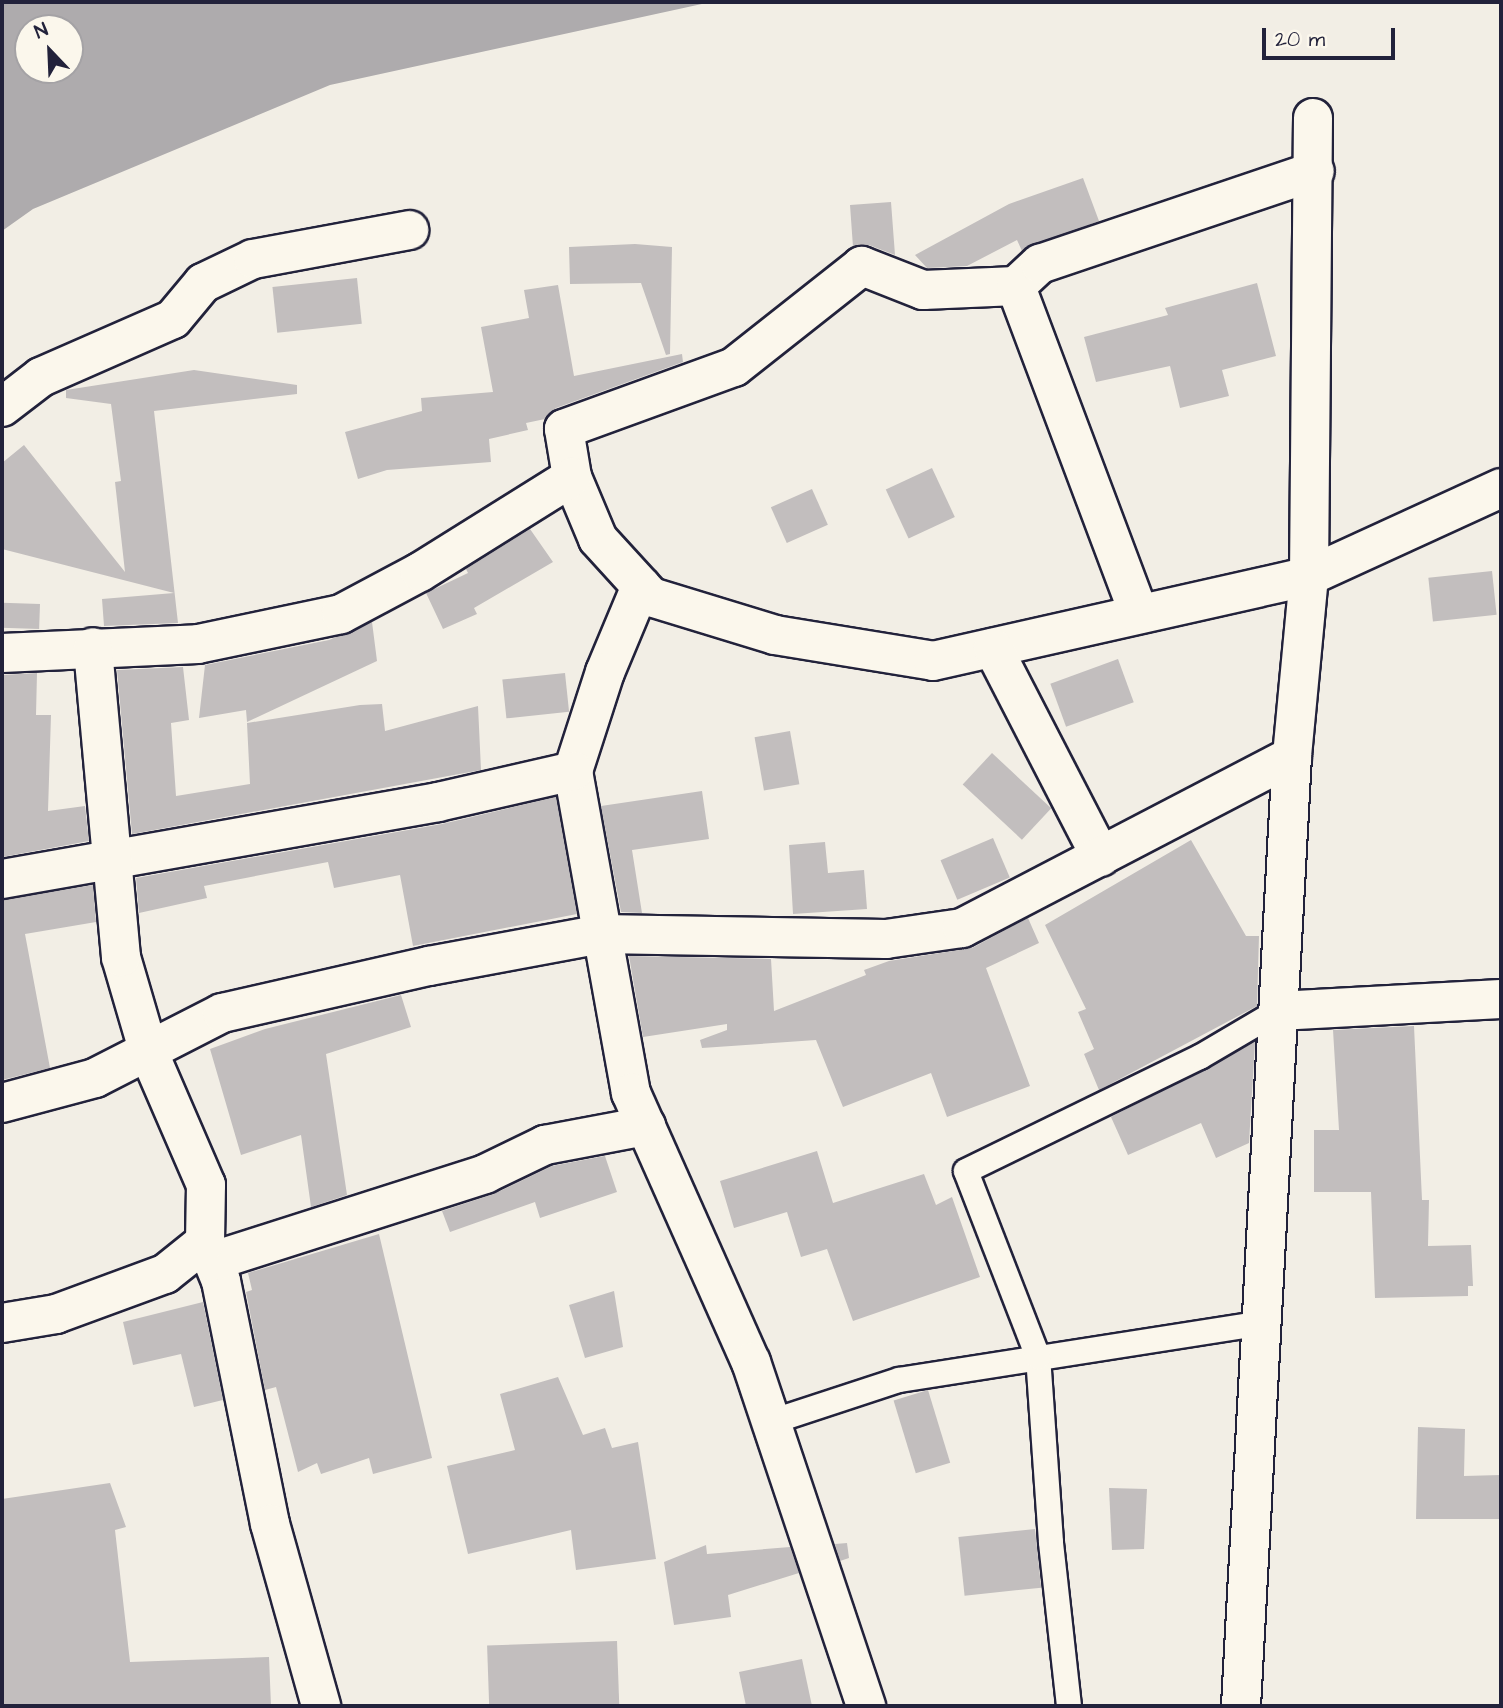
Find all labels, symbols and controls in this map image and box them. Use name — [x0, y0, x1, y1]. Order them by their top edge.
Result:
north arrow — [14, 14, 84, 84]
scale bar — [1265, 14, 1398, 58]
text: N — [31, 16, 52, 46]
text: 20 m — [1275, 25, 1325, 54]

